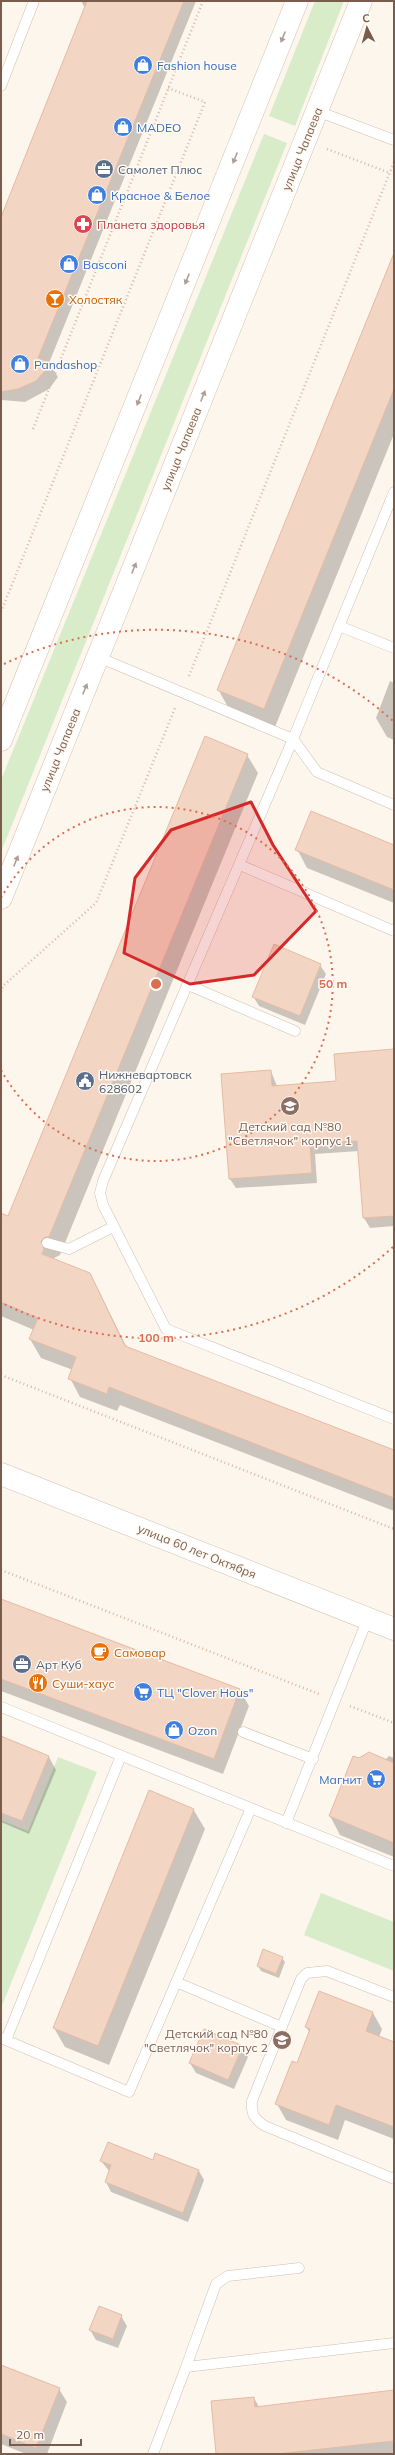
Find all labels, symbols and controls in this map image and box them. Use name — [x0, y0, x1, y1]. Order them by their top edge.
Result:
north arrow — [347, 8, 387, 48]
text: С — [361, 11, 371, 25]
one-way arrow — [280, 32, 286, 43]
shop icon: Fashion house — [132, 54, 154, 76]
place label: Fashion house — [157, 58, 237, 73]
street label: улица Чапаева — [278, 105, 326, 193]
shop icon: MADEO — [112, 116, 134, 138]
place label: MADEO — [137, 120, 181, 135]
one-way arrow — [232, 153, 238, 164]
office icon: Самолет Плюс — [93, 158, 115, 180]
place label: Самолет Плюс — [118, 162, 202, 177]
shop icon: Красное & Белое — [86, 184, 108, 206]
place label: Красное & Белое — [111, 188, 210, 203]
pharmacy icon: Планета здоровья — [72, 213, 94, 235]
place label: Планета здоровья — [97, 217, 205, 232]
shop icon: Basconi — [58, 253, 80, 275]
place label: Basconi — [83, 257, 127, 272]
one-way arrow — [183, 273, 189, 285]
bar icon: Холостяк — [44, 288, 66, 310]
place label: Холостяк — [69, 292, 123, 307]
shop icon: Pandashop — [9, 353, 31, 375]
place label: Pandashop — [34, 357, 97, 372]
one-way arrow — [200, 389, 206, 401]
one-way arrow — [135, 394, 141, 406]
street label: улица Чапаева — [157, 405, 205, 493]
one-way arrow — [131, 562, 137, 574]
one-way arrow — [82, 683, 88, 694]
street label: улица Чапаева — [36, 706, 84, 794]
one-way arrow — [13, 855, 19, 867]
text: 50 m — [319, 976, 347, 991]
centre of rings — [149, 977, 163, 991]
place label: Нижневартовск 628602 — [99, 1067, 192, 1096]
public building icon: Нижневартовск 628602 — [74, 1070, 96, 1092]
school or university icon: Детский сад №80 "Светлячок" корпус 1 — [279, 1095, 301, 1117]
place label: Детский сад №80 "Светлячок" корпус 1 — [228, 1119, 352, 1148]
text: 100 m — [138, 1330, 174, 1345]
street label: улица 60 лет Октября — [136, 1520, 258, 1582]
cafe icon: Самовар — [89, 1641, 111, 1663]
place label: Самовар — [114, 1645, 166, 1660]
office icon: Арт Куб — [11, 1653, 33, 1675]
place label: Арт Куб — [36, 1657, 82, 1672]
restaurant icon: Суши-хаус — [27, 1672, 49, 1694]
place label: Суши-хаус — [52, 1676, 114, 1691]
supermarket icon: ТЦ "Clover Hous" — [132, 1681, 154, 1703]
place label: ТЦ "Clover Hous" — [157, 1685, 253, 1700]
shop icon: Ozon — [163, 1719, 185, 1741]
place label: Ozon — [188, 1723, 217, 1738]
supermarket icon: Магнит — [365, 1768, 387, 1790]
place label: Магнит — [319, 1772, 363, 1787]
place label: Детский сад №80 "Светлячок" корпус 2 — [144, 2026, 268, 2055]
school or university icon: Детский сад №80 "Светлячок" корпус 2 — [271, 2029, 293, 2051]
scale bar — [10, 2421, 81, 2447]
text: 20 m — [16, 2427, 44, 2442]

